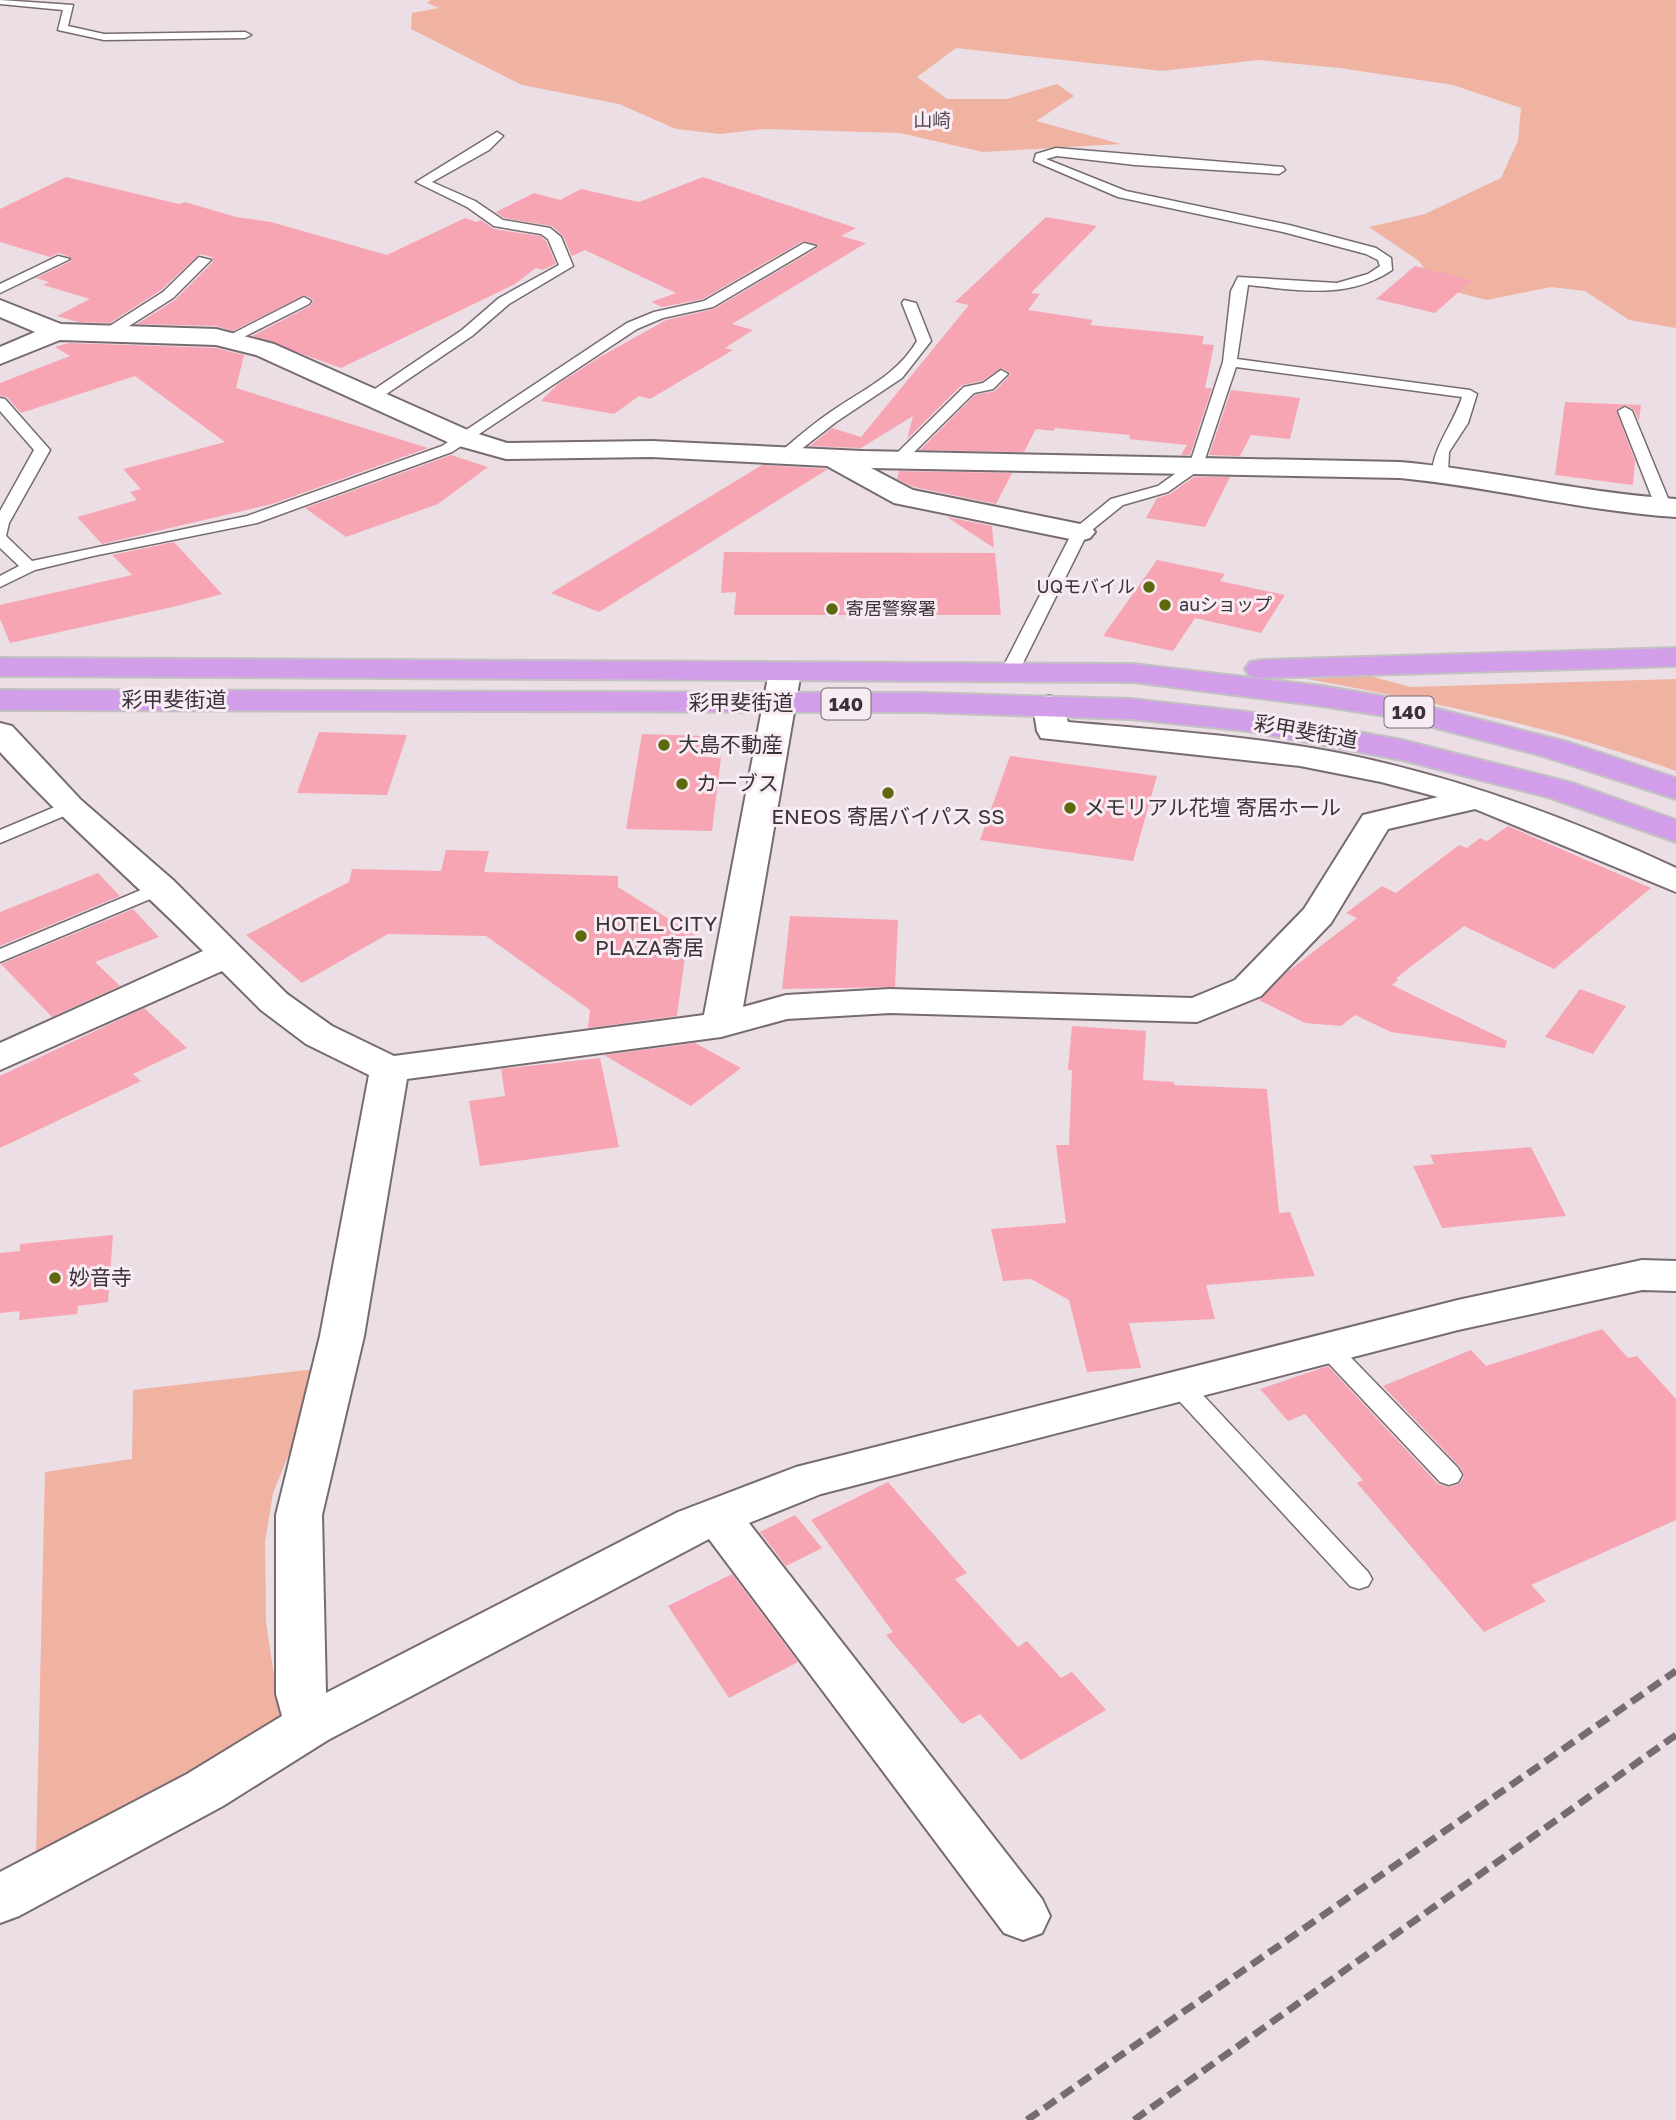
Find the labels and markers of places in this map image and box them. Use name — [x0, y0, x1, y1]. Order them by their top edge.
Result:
place label: UQモバイル — [1037, 575, 1135, 597]
marker: UQモバイル — [1141, 579, 1157, 595]
place label: auショップ — [1179, 593, 1272, 615]
place label: 寄居警察署 — [846, 597, 936, 619]
marker: auショップ — [1157, 597, 1173, 613]
marker: 寄居警察署 — [824, 601, 840, 617]
place label: 大島不動産 — [678, 731, 783, 757]
marker: 大島不動産 — [656, 737, 672, 753]
place label: カーブス — [696, 770, 779, 796]
marker: カーブス — [674, 776, 690, 792]
marker: ENEOS 寄居バイパス SS — [880, 785, 896, 801]
place label: メモリアル花壇 寄居ホール — [1084, 794, 1341, 820]
marker: メモリアル花壇 寄居ホール — [1062, 800, 1078, 816]
place label: ENEOS 寄居バイパス SS — [771, 803, 1005, 829]
place label: HOTEL CITY PLAZA寄居 — [595, 910, 718, 960]
marker: HOTEL CITY PLAZA寄居 — [573, 928, 589, 944]
place label: 妙音寺 — [69, 1264, 132, 1290]
marker: 妙音寺 — [47, 1270, 63, 1286]

